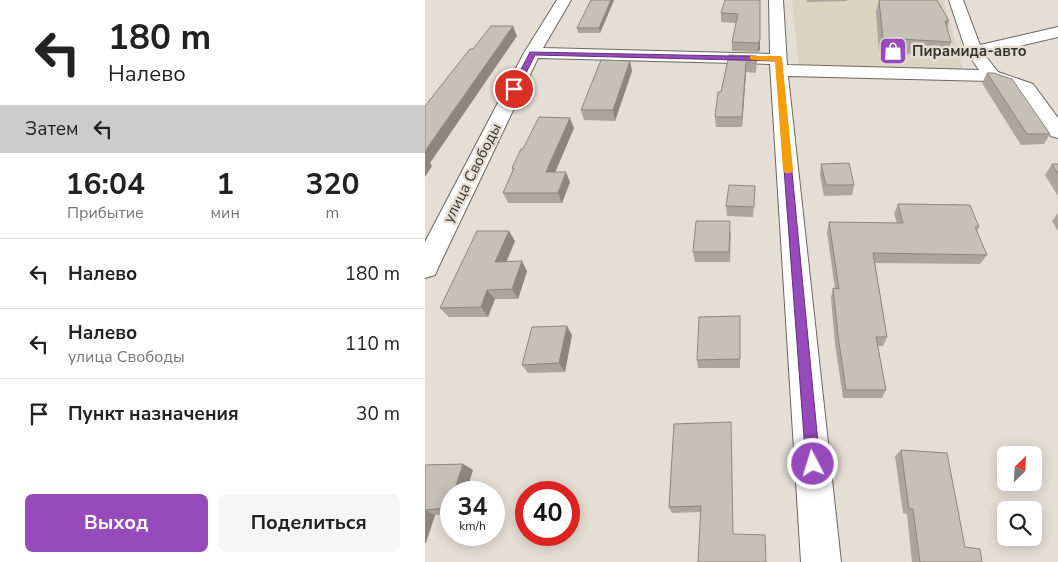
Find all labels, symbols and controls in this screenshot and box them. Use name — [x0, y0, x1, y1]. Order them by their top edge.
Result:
text: 180 m — [108, 14, 211, 61]
icon: left — [25, 20, 90, 85]
shop icon: Пирамида-авто — [878, 36, 908, 66]
place label: Пирамида-авто — [912, 41, 1027, 61]
text: Налево — [108, 59, 186, 89]
pin — [493, 68, 535, 110]
icon: arrive — [500, 75, 528, 103]
icon: left — [89, 115, 117, 143]
text: Затем — [25, 116, 79, 142]
street label: улица Свободы — [438, 120, 506, 226]
text: 16:04 — [66, 164, 145, 205]
text: 1 — [216, 164, 234, 205]
text: 320 — [305, 164, 359, 205]
text: Прибытие — [67, 202, 144, 224]
text: мин — [211, 202, 240, 224]
text: m — [326, 202, 339, 224]
icon: left — [25, 260, 53, 288]
text: Налево — [68, 261, 137, 287]
text: 180 m — [345, 261, 400, 287]
text: Налево — [68, 320, 137, 346]
icon: left — [25, 330, 53, 358]
text: 110 m — [345, 331, 400, 357]
text: улица Свободы — [68, 346, 185, 368]
icon: arrive — [25, 400, 53, 428]
text: Пункт назначения — [68, 401, 239, 427]
text: 30 m — [356, 401, 400, 427]
position arrow — [786, 437, 838, 489]
north arrow — [997, 446, 1043, 491]
map controls — [997, 446, 1042, 546]
speed limit sign: 40 — [515, 481, 580, 546]
text: 34 — [457, 490, 488, 524]
button: Выход — [25, 494, 208, 552]
button: Поделиться — [218, 494, 400, 552]
button: search — [997, 501, 1042, 546]
text: km/h — [459, 518, 486, 534]

